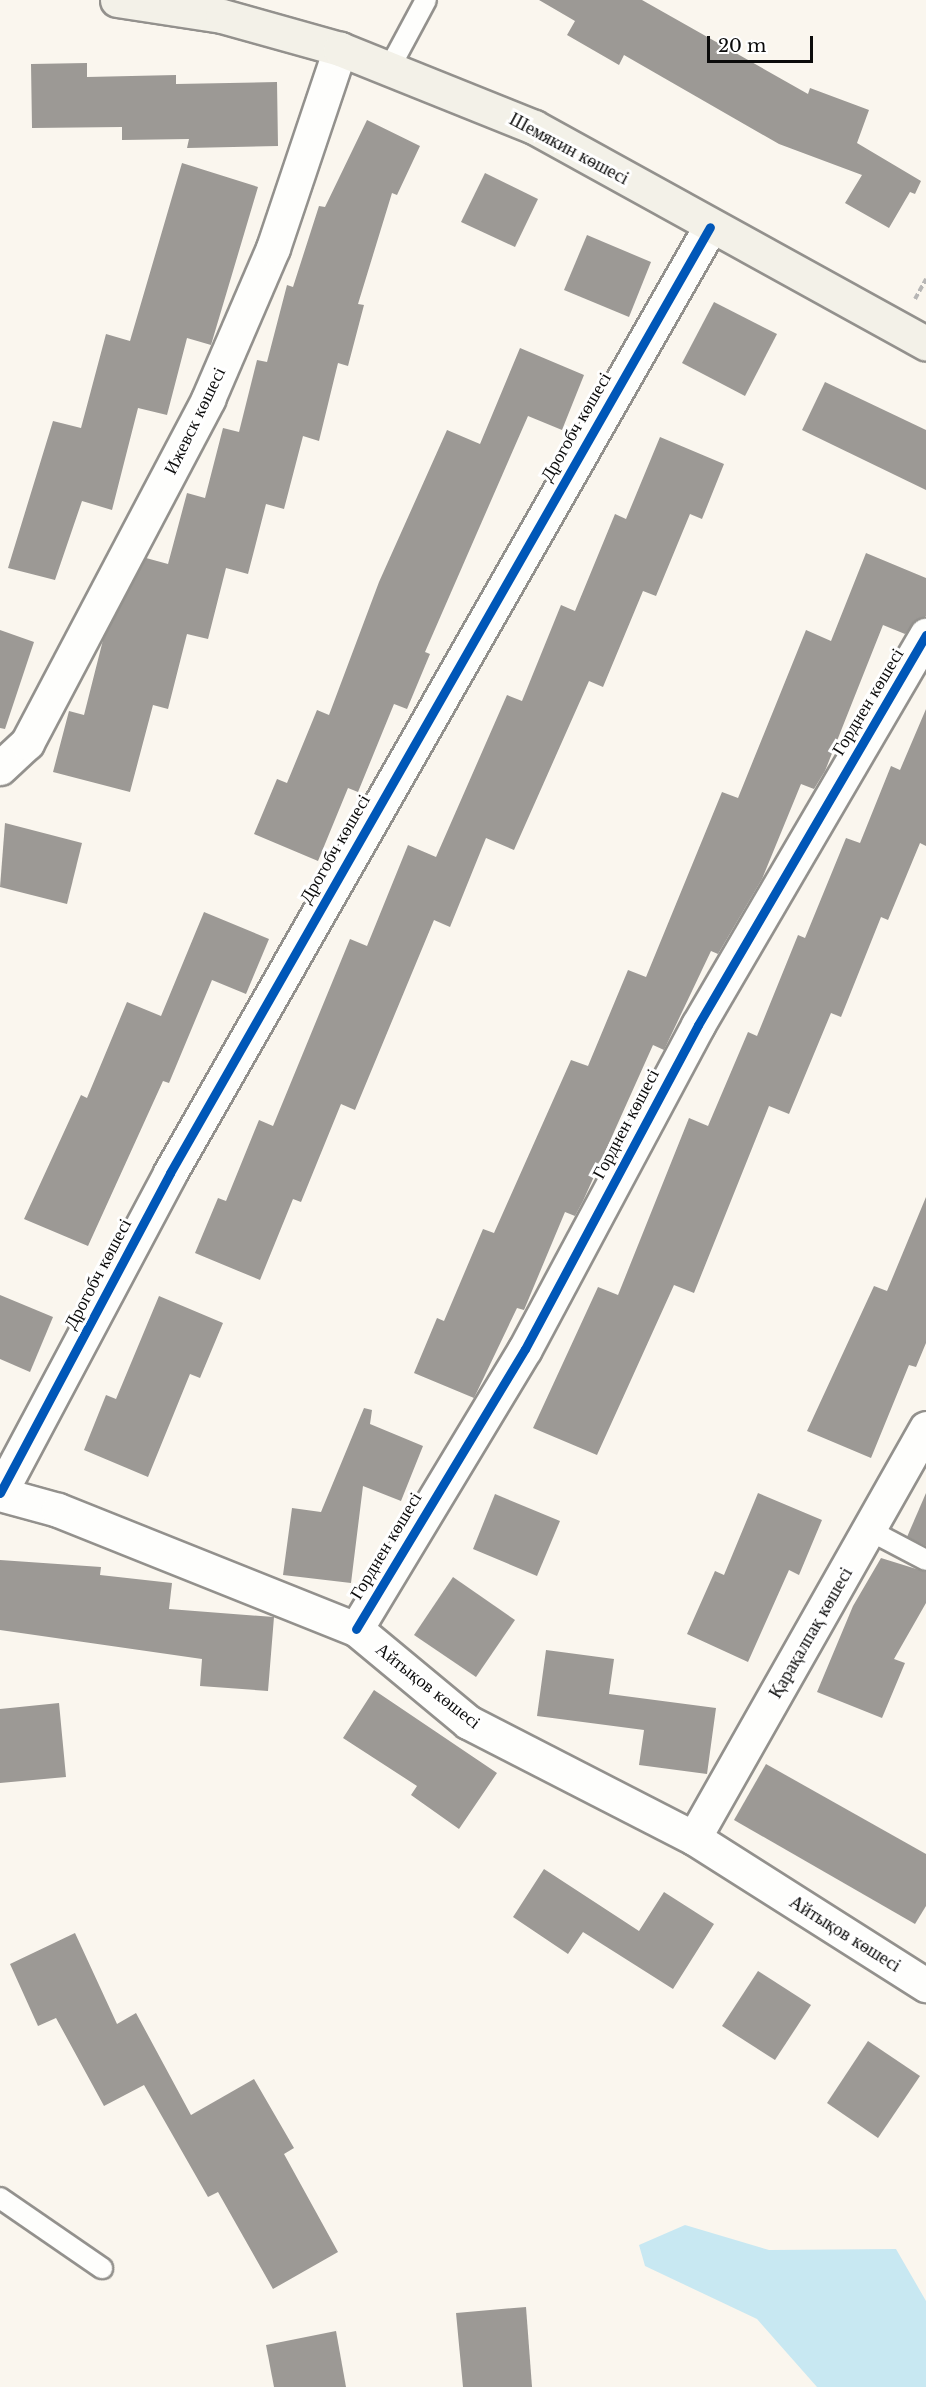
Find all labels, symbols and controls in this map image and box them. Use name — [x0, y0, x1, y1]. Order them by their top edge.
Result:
scale bar — [710, 24, 816, 62]
text: 20 m — [718, 35, 766, 57]
street label: Шемякин көшесі — [506, 108, 632, 190]
street label: Ижевск көшесі — [160, 364, 230, 478]
street label: Дрогобч көшесі — [536, 369, 616, 485]
street label: Горднен көшесі — [828, 644, 908, 760]
street label: Дрогобч көшесі — [295, 791, 375, 907]
street label: Горднен көшесі — [588, 1065, 664, 1183]
street label: Дрогобч көшесі — [60, 1215, 136, 1333]
street label: Горднен көшесі — [346, 1488, 426, 1604]
street label: Қарақалпақ көшесі — [765, 1564, 857, 1702]
street label: Айтықов көшесі — [371, 1638, 485, 1734]
street label: Айтықов көшесі — [785, 1891, 905, 1977]

